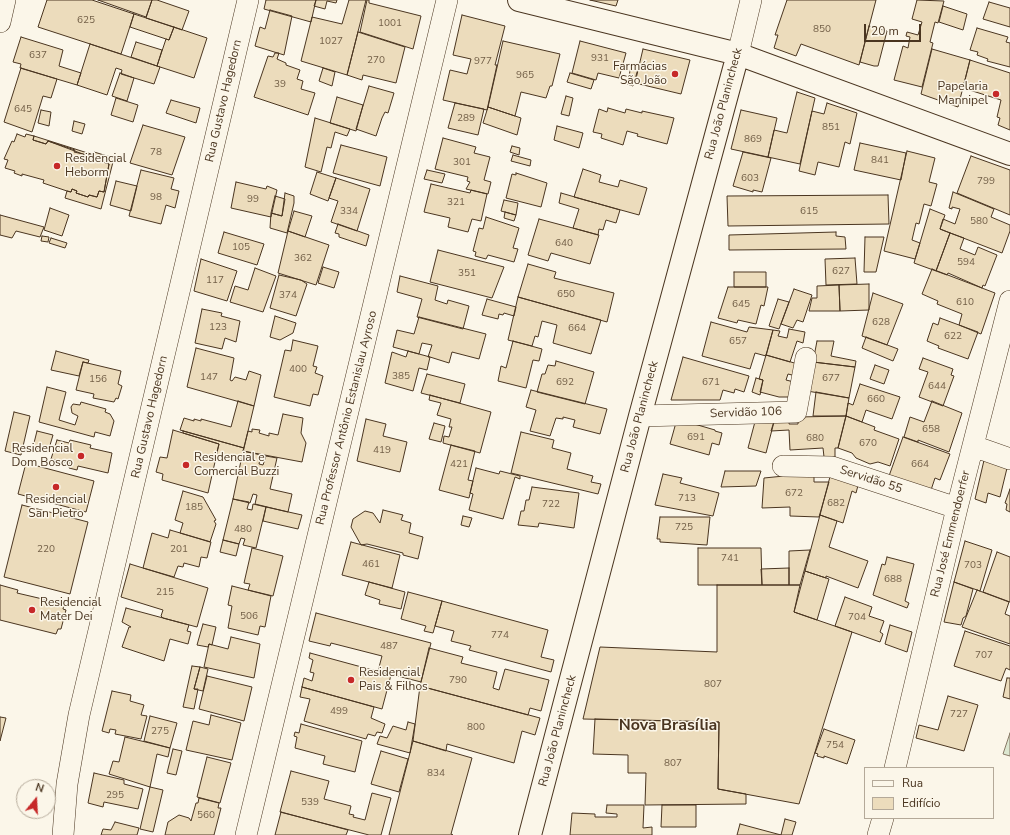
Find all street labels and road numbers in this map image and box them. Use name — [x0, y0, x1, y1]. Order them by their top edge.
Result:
street label: Rua Gustavo Hagedorn — [203, 38, 245, 164]
street label: Rua João Planincheck — [702, 47, 746, 161]
street label: Rua Professor Antônio Estanislau Ayroso — [313, 309, 381, 527]
street label: Rua Gustavo Hagedorn — [129, 354, 171, 480]
street label: Rua João Planincheck — [618, 360, 662, 474]
street label: Servidão 106 — [710, 405, 782, 421]
street label: Servidão 55 — [838, 463, 904, 497]
street label: Rua José Emmendoerfer — [928, 469, 974, 599]
street label: Rua João Planincheck — [536, 674, 580, 788]

